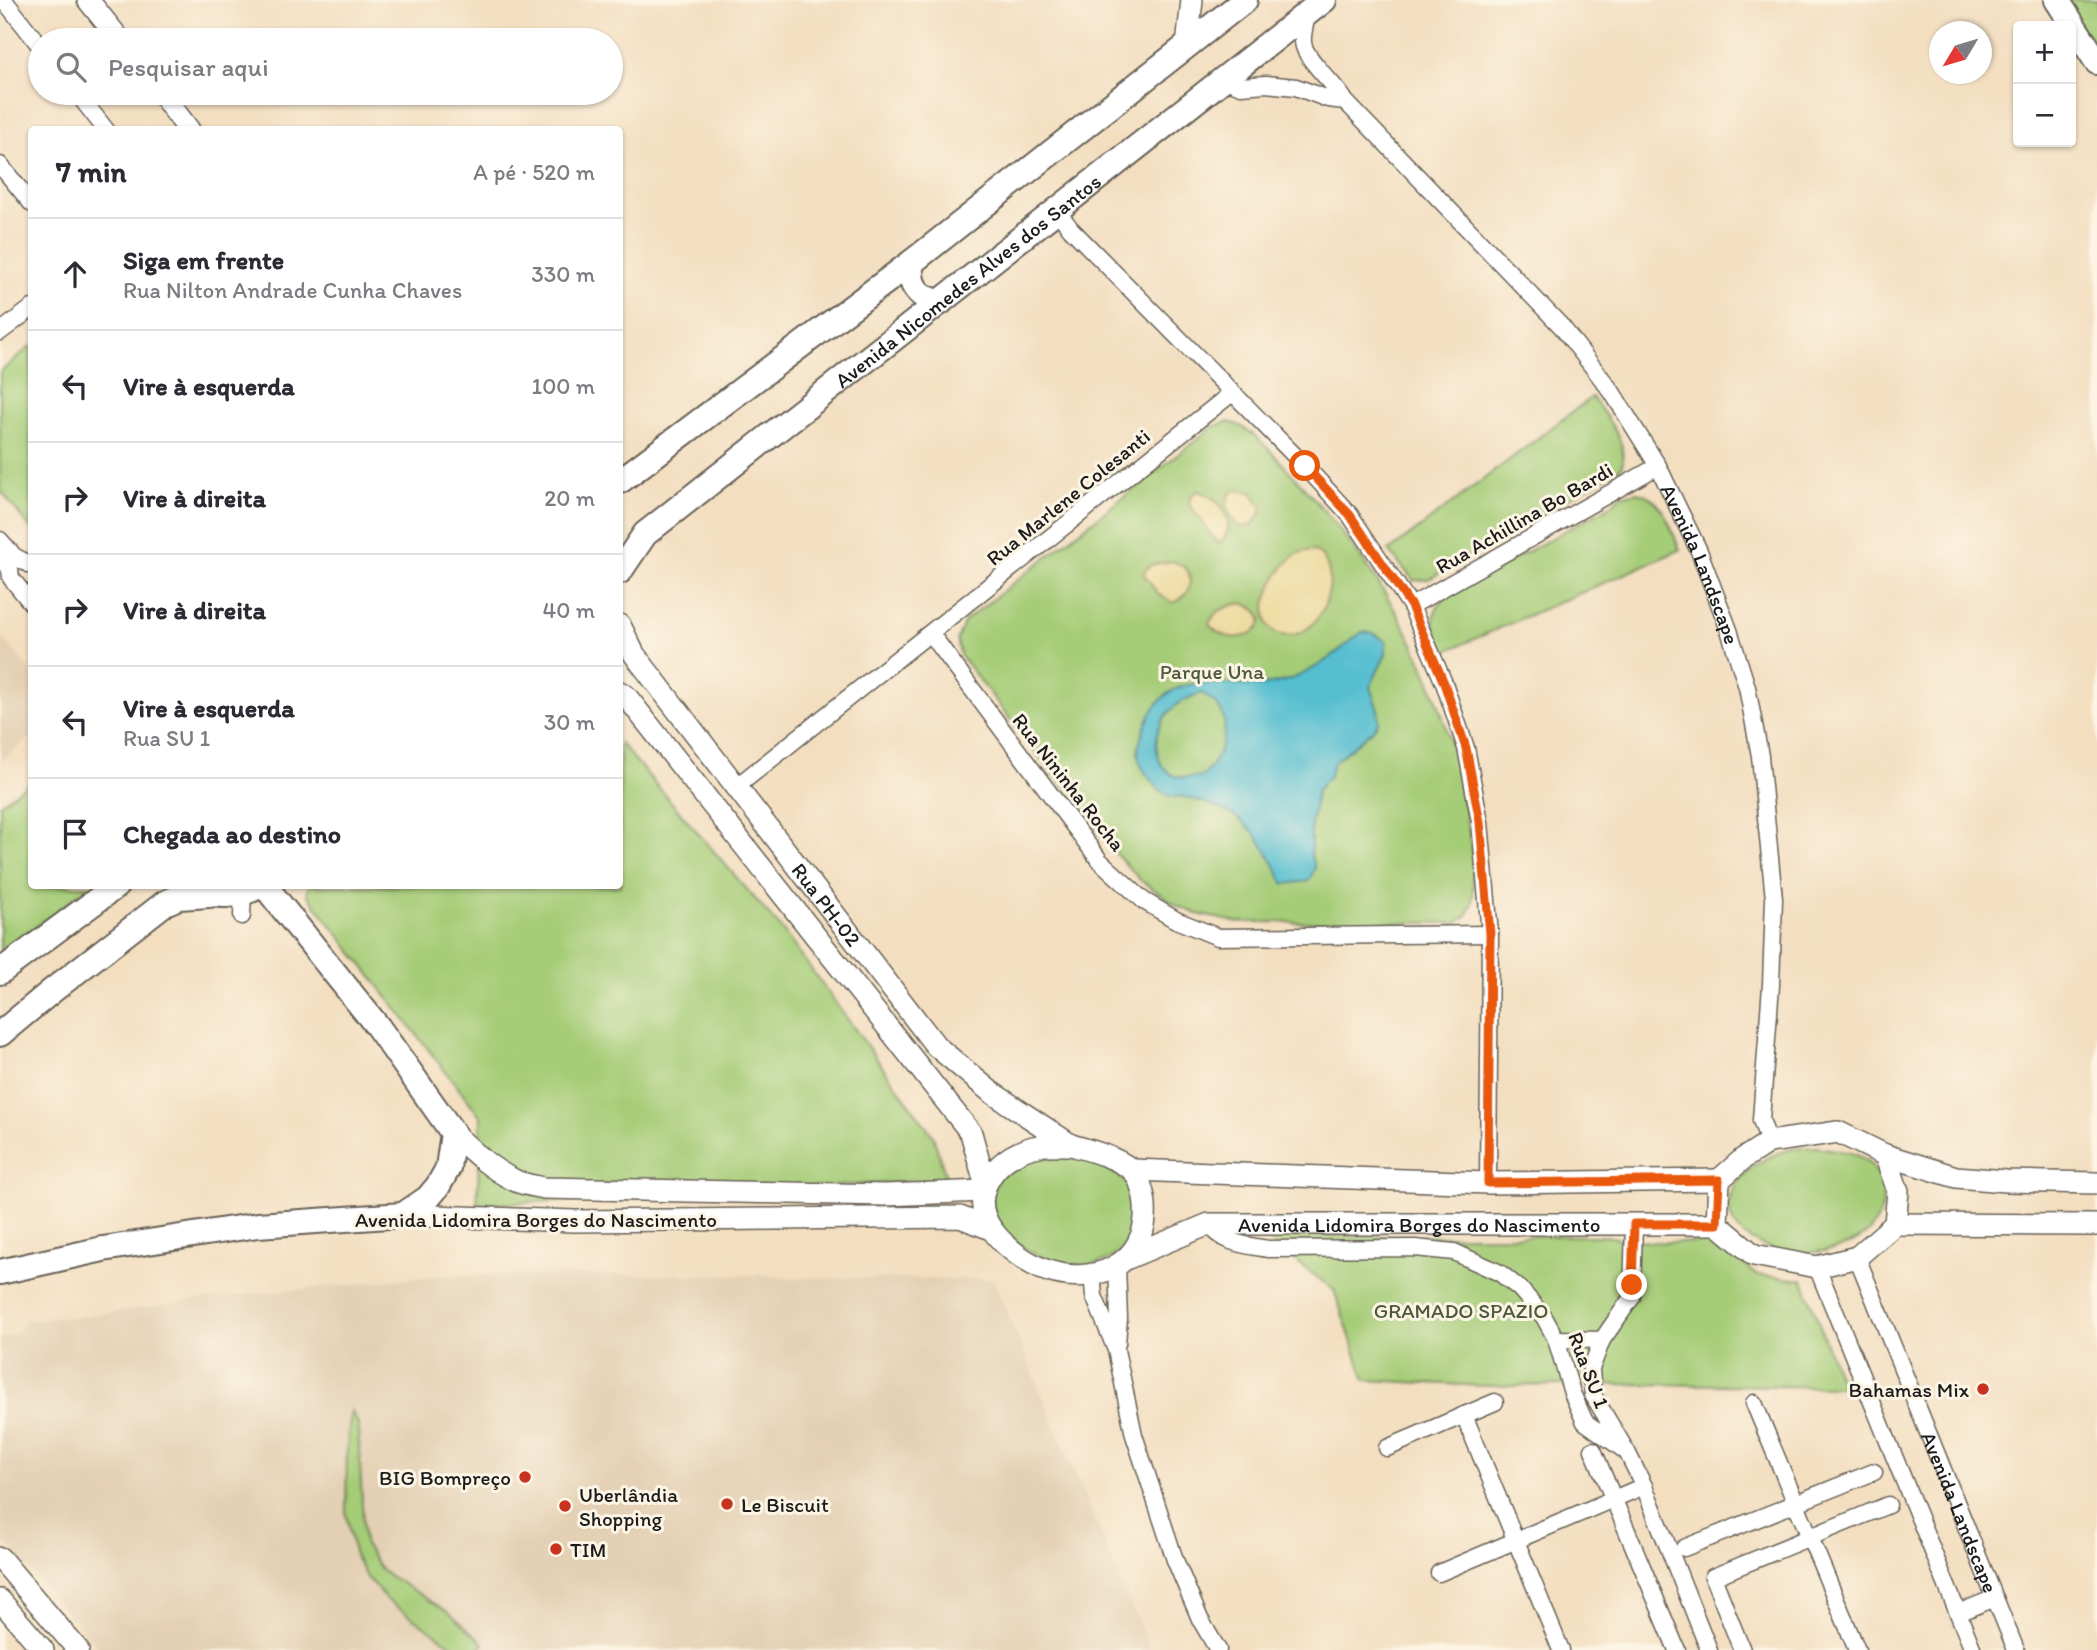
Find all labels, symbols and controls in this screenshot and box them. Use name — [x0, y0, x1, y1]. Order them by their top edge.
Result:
north arrow — [1929, 21, 1992, 84]
map controls — [2013, 21, 2076, 147]
button: + — [2013, 21, 2076, 84]
search box — [28, 28, 623, 105]
icon: search — [52, 48, 90, 86]
text: Pesquisar aqui — [108, 51, 269, 83]
button: − — [2013, 84, 2076, 147]
text: 7 min — [56, 153, 127, 190]
text: A pé · 520 m — [473, 158, 595, 186]
street label: Avenida Nicomedes Alves dos Santos — [830, 168, 1105, 393]
text: Siga em frente — [123, 244, 284, 276]
icon: ahead — [56, 255, 94, 293]
text: 330 m — [531, 260, 595, 288]
text: Rua Nilton Andrade Cunha Chaves — [123, 276, 462, 304]
icon: left — [56, 367, 94, 405]
text: Vire à esquerda — [123, 370, 295, 402]
text: 100 m — [531, 372, 595, 400]
street label: Rua Marlene Colesanti — [981, 423, 1155, 571]
route start — [1289, 450, 1320, 481]
street label: Rua Achillina Bo Bardi — [1431, 457, 1617, 579]
icon: right — [56, 479, 94, 517]
street label: Avenida Landscape — [1656, 480, 1745, 647]
text: Vire à direita — [123, 482, 266, 514]
text: 20 m — [544, 484, 595, 512]
icon: right — [56, 591, 94, 629]
text: Vire à direita — [123, 594, 266, 626]
text: 40 m — [542, 596, 595, 624]
park label: Parque Una — [1160, 659, 1264, 684]
text: Vire à esquerda — [123, 692, 295, 724]
icon: left — [56, 703, 94, 741]
text: 30 m — [544, 708, 595, 736]
street label: Rua Nininha Rocha — [1007, 708, 1131, 856]
text: Rua SU 1 — [123, 724, 210, 752]
icon: arrive — [56, 815, 94, 853]
text: Chegada ao destino — [123, 818, 341, 850]
street label: Rua PH-02 — [787, 858, 867, 951]
street label: Avenida Lidomira Borges do Nascimento — [355, 1207, 717, 1232]
street label: Avenida Lidomira Borges do Nascimento — [1238, 1212, 1600, 1237]
route end — [1616, 1269, 1647, 1300]
park label: GRAMADO SPAZIO — [1374, 1298, 1548, 1323]
street label: Rua SU 1 — [1563, 1328, 1615, 1412]
place label: Bahamas Mix — [1849, 1377, 1970, 1402]
marker: Bahamas Mix — [1975, 1381, 1991, 1397]
street label: Avenida Landscape — [1916, 1428, 2004, 1596]
place label: BIG Bompreço — [379, 1465, 511, 1490]
marker: BIG Bompreço — [517, 1469, 533, 1485]
place label: Uberlândia Shopping — [579, 1482, 678, 1531]
place label: Le Biscuit — [741, 1492, 829, 1517]
marker: Le Biscuit — [719, 1496, 735, 1512]
marker: Uberlândia Shopping — [557, 1498, 573, 1514]
place label: TIM — [570, 1537, 607, 1562]
marker: TIM — [548, 1541, 564, 1557]

